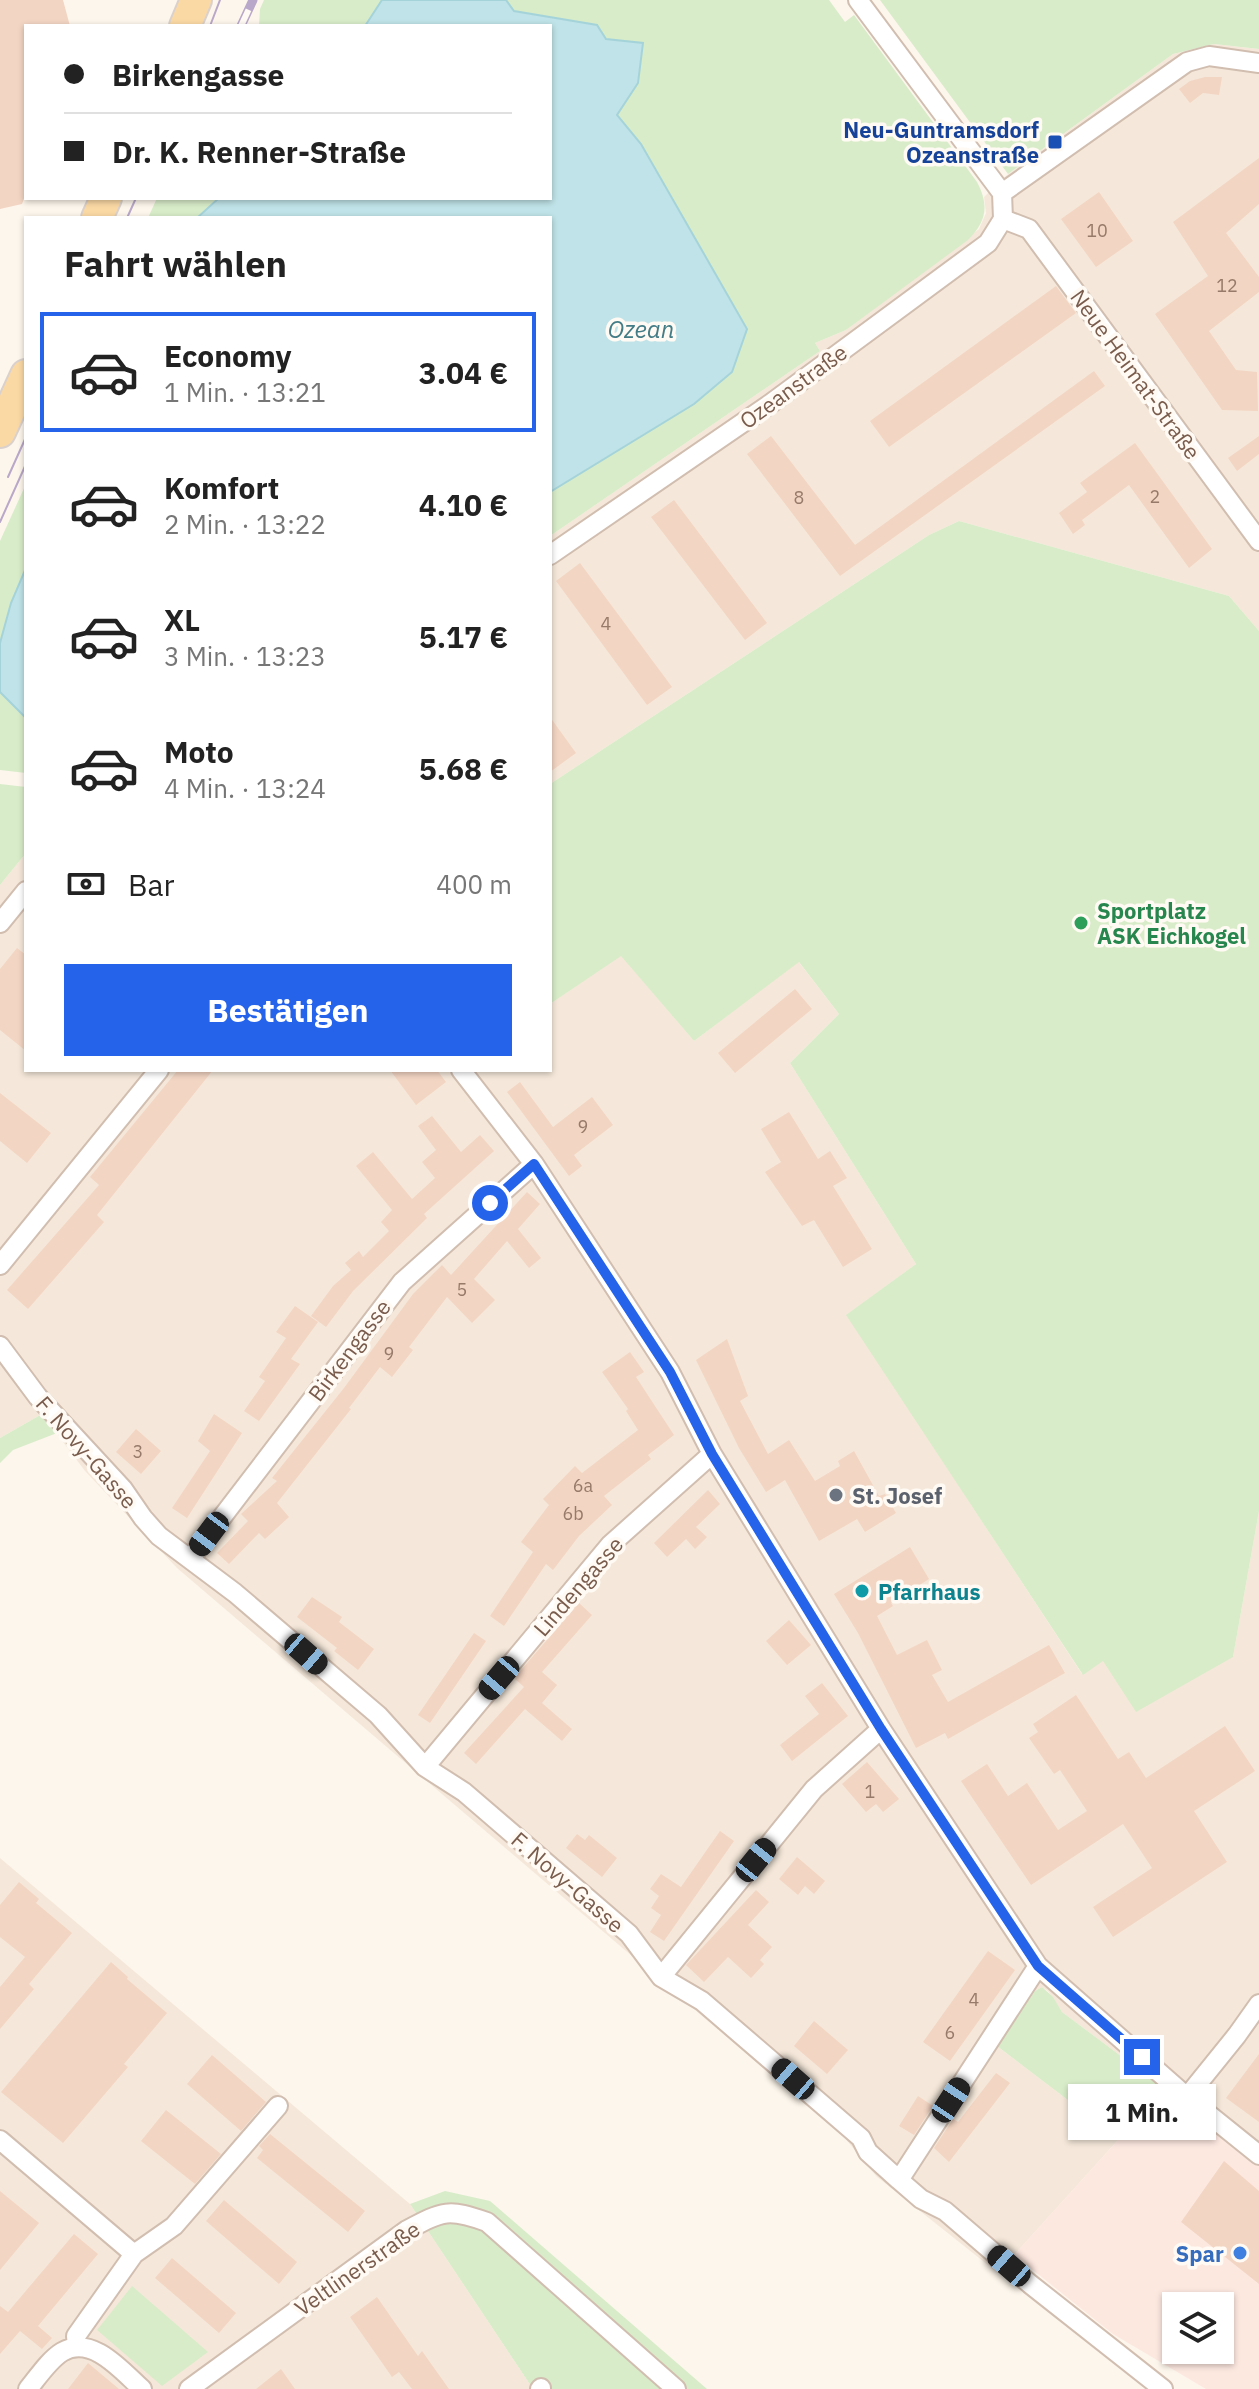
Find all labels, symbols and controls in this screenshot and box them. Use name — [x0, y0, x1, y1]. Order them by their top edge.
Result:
text: Birkengasse — [112, 55, 284, 94]
place label: Neu-Guntramsdorf Ozeanstraße — [843, 115, 1039, 169]
text: Dr. K. Renner-Straße — [112, 132, 406, 171]
marker: Neu-Guntramsdorf Ozeanstraße — [1046, 133, 1064, 151]
house number: 10 — [1086, 219, 1108, 242]
text: Fahrt wählen — [64, 240, 287, 287]
house number: 12 — [1216, 274, 1238, 297]
street label: Neue Heimat-Straße — [1064, 283, 1208, 465]
water label: Ozean — [608, 313, 674, 345]
icon: car — [68, 336, 140, 408]
text: Economy — [164, 336, 292, 375]
street label: Ozeanstraße — [733, 337, 853, 435]
text: 3.04 € — [419, 353, 508, 392]
text: 1 Min. · 13:21 — [164, 375, 326, 409]
icon: car — [68, 468, 140, 540]
text: Komfort — [164, 468, 279, 507]
text: 4.10 € — [419, 485, 508, 524]
house number: 2 — [1150, 485, 1160, 508]
house number: 8 — [794, 486, 804, 509]
text: 2 Min. · 13:22 — [164, 507, 326, 541]
icon: car — [68, 600, 140, 672]
text: XL — [164, 600, 200, 639]
house number: 4 — [601, 612, 612, 635]
text: 5.17 € — [419, 617, 508, 656]
text: 3 Min. · 13:23 — [164, 639, 326, 673]
icon: car — [68, 732, 140, 804]
text: Moto — [164, 732, 234, 771]
text: 5.68 € — [419, 749, 508, 788]
text: 4 Min. · 13:24 — [164, 771, 326, 805]
icon: cash — [64, 862, 108, 906]
text: Bar — [128, 865, 175, 904]
text: 400 m — [436, 867, 512, 901]
place label: Sportplatz ASK Eichkogel — [1097, 896, 1246, 950]
marker: Sportplatz ASK Eichkogel — [1072, 914, 1090, 932]
button: Bestätigen — [64, 964, 512, 1056]
house number: 9 — [578, 1115, 588, 1138]
route start — [472, 1185, 508, 1221]
house number: 5 — [457, 1278, 467, 1301]
street label: Birkengasse — [301, 1293, 397, 1407]
house number: 9 — [384, 1342, 394, 1365]
street label: F. Novy-Gasse — [30, 1389, 144, 1515]
house number: 3 — [133, 1440, 143, 1463]
house number: 6a — [573, 1474, 594, 1497]
place label: St. Josef — [852, 1481, 942, 1510]
marker: St. Josef — [827, 1486, 845, 1504]
house number: 6b — [562, 1502, 584, 1525]
car — [185, 1508, 233, 1560]
street label: Lindengasse — [527, 1530, 629, 1642]
place label: Pfarrhaus — [878, 1577, 981, 1606]
marker: Pfarrhaus — [853, 1582, 871, 1600]
car — [280, 1629, 332, 1679]
car — [474, 1652, 524, 1704]
house number: 1 — [865, 1780, 875, 1803]
street label: F. Novy-Gasse — [505, 1825, 631, 1939]
car — [732, 1834, 780, 1886]
house number: 4 — [969, 1988, 980, 2011]
house number: 6 — [945, 2021, 955, 2044]
route end — [1124, 2039, 1160, 2075]
car — [767, 2054, 819, 2104]
car — [928, 2073, 974, 2127]
callout: 1 Min. — [1068, 2085, 1216, 2141]
text: 1 Min. — [1105, 2095, 1179, 2129]
street label: Veltlinerstraße — [289, 2214, 425, 2322]
place label: Spar — [1175, 2239, 1224, 2268]
car — [983, 2241, 1035, 2291]
marker: Spar — [1231, 2244, 1249, 2262]
map controls — [1162, 2292, 1234, 2364]
button: layers — [1162, 2292, 1234, 2364]

